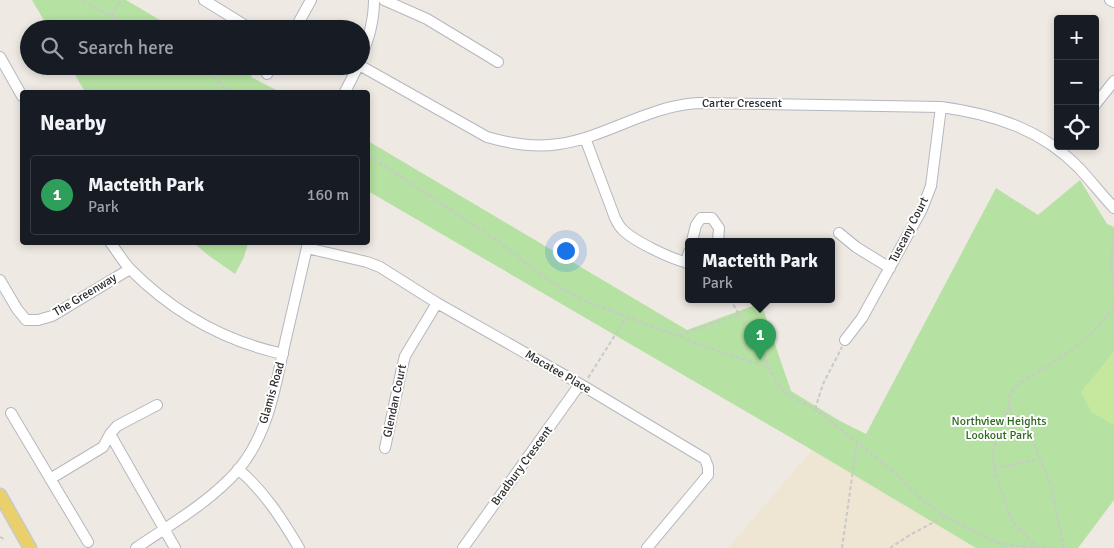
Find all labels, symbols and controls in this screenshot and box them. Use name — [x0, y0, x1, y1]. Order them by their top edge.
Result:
map controls — [1054, 15, 1099, 150]
button: + — [1054, 15, 1099, 60]
search box — [20, 20, 370, 75]
icon: search — [38, 34, 66, 62]
text: Search here — [78, 36, 174, 60]
button: − — [1054, 60, 1099, 105]
street label: Carter Crescent — [702, 96, 782, 111]
button: locate — [1054, 105, 1099, 150]
text: Nearby — [40, 110, 106, 136]
text: Macteith Park — [88, 173, 204, 197]
text: 1 — [53, 185, 61, 205]
text: 160 m — [307, 185, 349, 205]
street label: Tuscany Court — [886, 195, 932, 265]
text: Park — [88, 197, 119, 217]
your location — [553, 238, 579, 264]
popup — [685, 238, 835, 303]
text: Macteith Park — [702, 249, 818, 273]
street label: The Greenway — [51, 270, 120, 320]
text: Park — [702, 273, 733, 293]
pin: 1 — [744, 319, 776, 360]
street label: Macatee Place — [522, 347, 594, 397]
street label: Glamis Road — [256, 360, 288, 426]
street label: Glendan Court — [380, 363, 410, 439]
park label: Northview Heights Lookout Park — [951, 414, 1047, 443]
street label: Bradbury Crescent — [488, 423, 556, 509]

